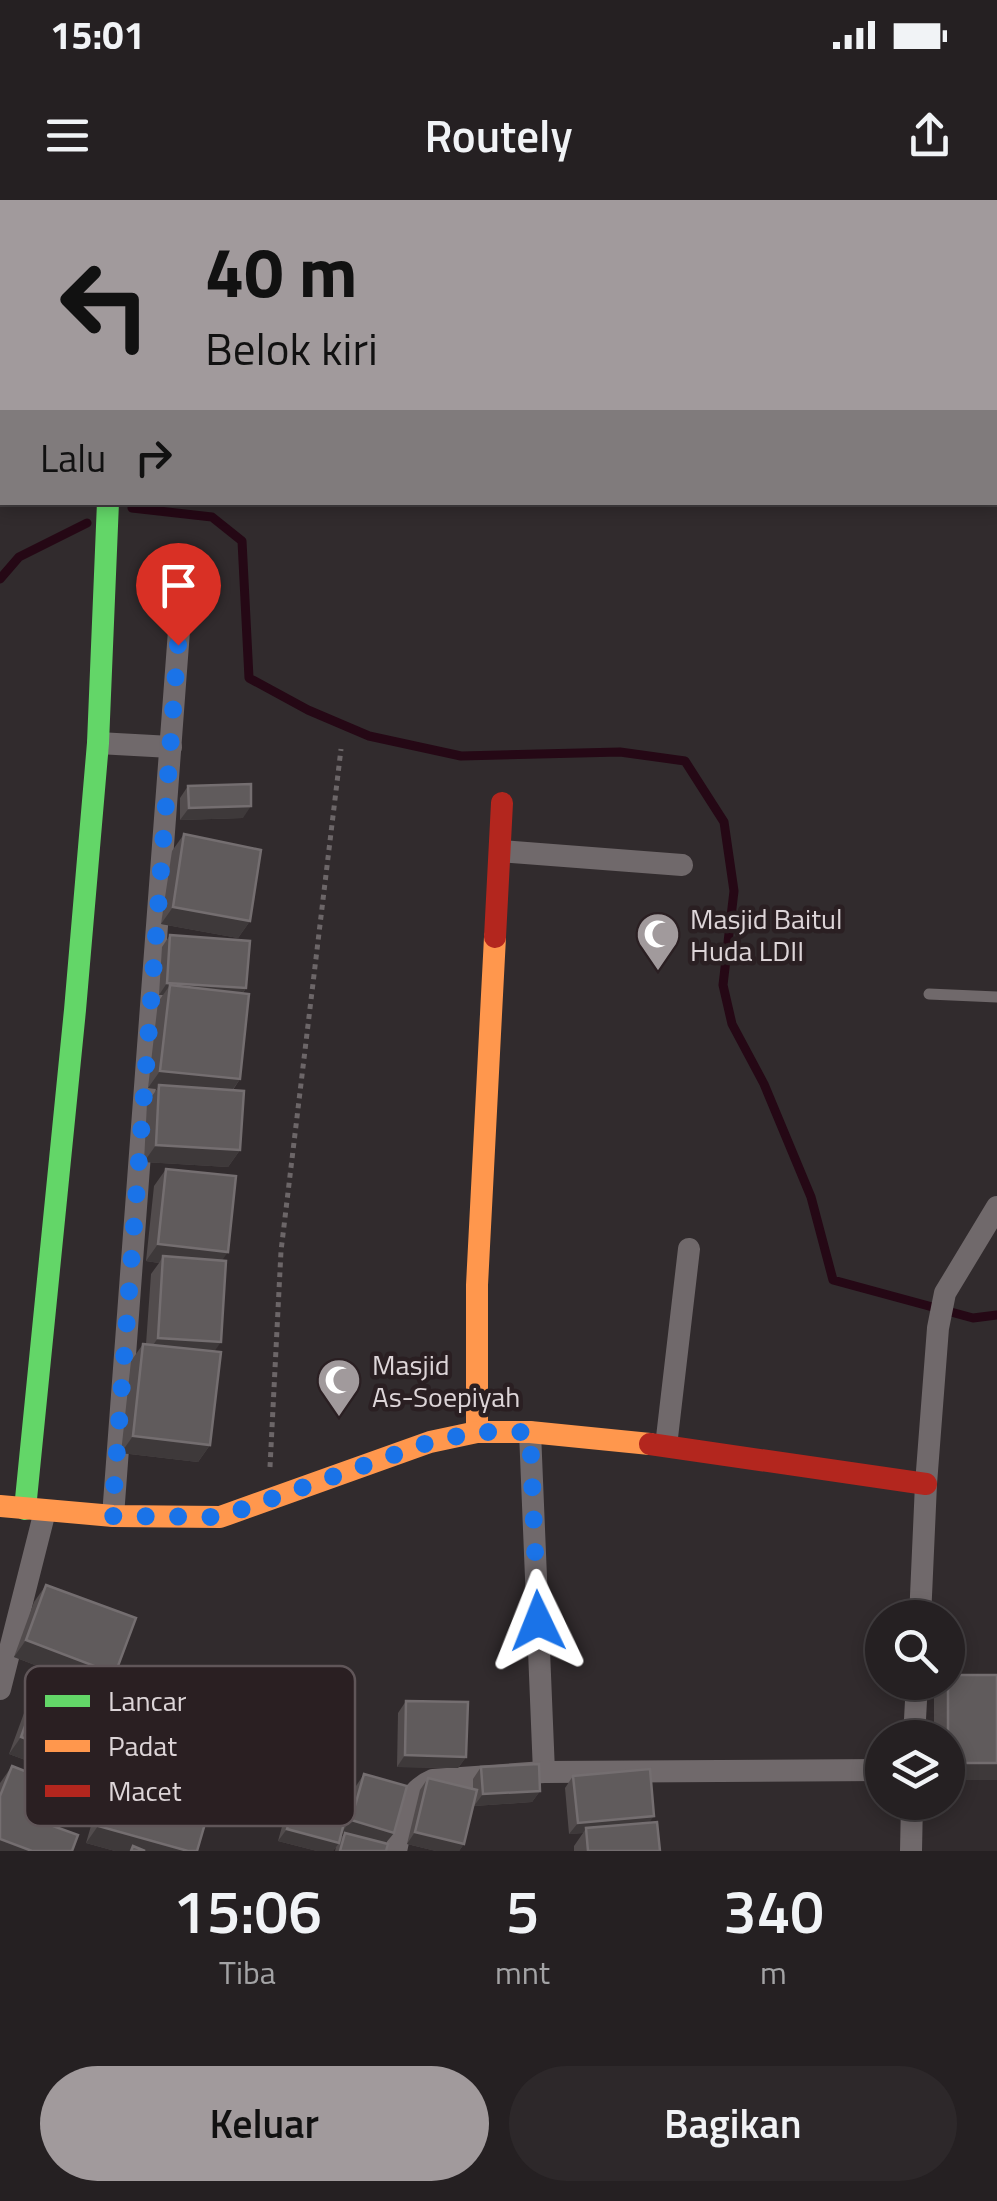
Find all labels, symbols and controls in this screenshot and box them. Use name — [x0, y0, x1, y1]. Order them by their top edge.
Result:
text: 15:01 — [50, 6, 145, 64]
text: Routely — [424, 101, 573, 169]
icon: menu — [40, 108, 95, 163]
icon: share — [902, 108, 957, 163]
text: 40 m — [205, 218, 358, 324]
icon: left — [40, 240, 170, 370]
text: Belok kiri — [205, 314, 378, 382]
text: Lalu — [40, 429, 106, 487]
icon: right — [126, 430, 181, 485]
pin — [136, 543, 221, 646]
icon: arrive — [151, 558, 206, 613]
place label: Masjid Baitul Huda LDII — [690, 897, 842, 972]
mosque icon: Masjid Baitul Huda LDII — [635, 911, 681, 972]
place label: Masjid As-Soepiyah — [372, 1343, 520, 1418]
mosque icon: Masjid As-Soepiyah — [316, 1357, 362, 1418]
position arrow — [486, 1569, 590, 1673]
map controls — [865, 1600, 965, 1820]
button: search — [865, 1600, 965, 1700]
legend — [25, 1666, 355, 1826]
text: Lancar — [108, 1679, 187, 1722]
button: layers — [865, 1720, 965, 1820]
text: Padat — [108, 1724, 177, 1767]
text: Macet — [108, 1769, 182, 1812]
text: 15:06 — [173, 1865, 322, 1956]
text: 5 — [506, 1865, 539, 1956]
text: 340 — [723, 1865, 824, 1956]
text: Tiba — [219, 1948, 276, 1996]
text: mnt — [495, 1948, 550, 1996]
text: m — [760, 1948, 787, 1996]
button: Keluar — [40, 2066, 489, 2181]
button: Bagikan — [509, 2066, 957, 2181]

